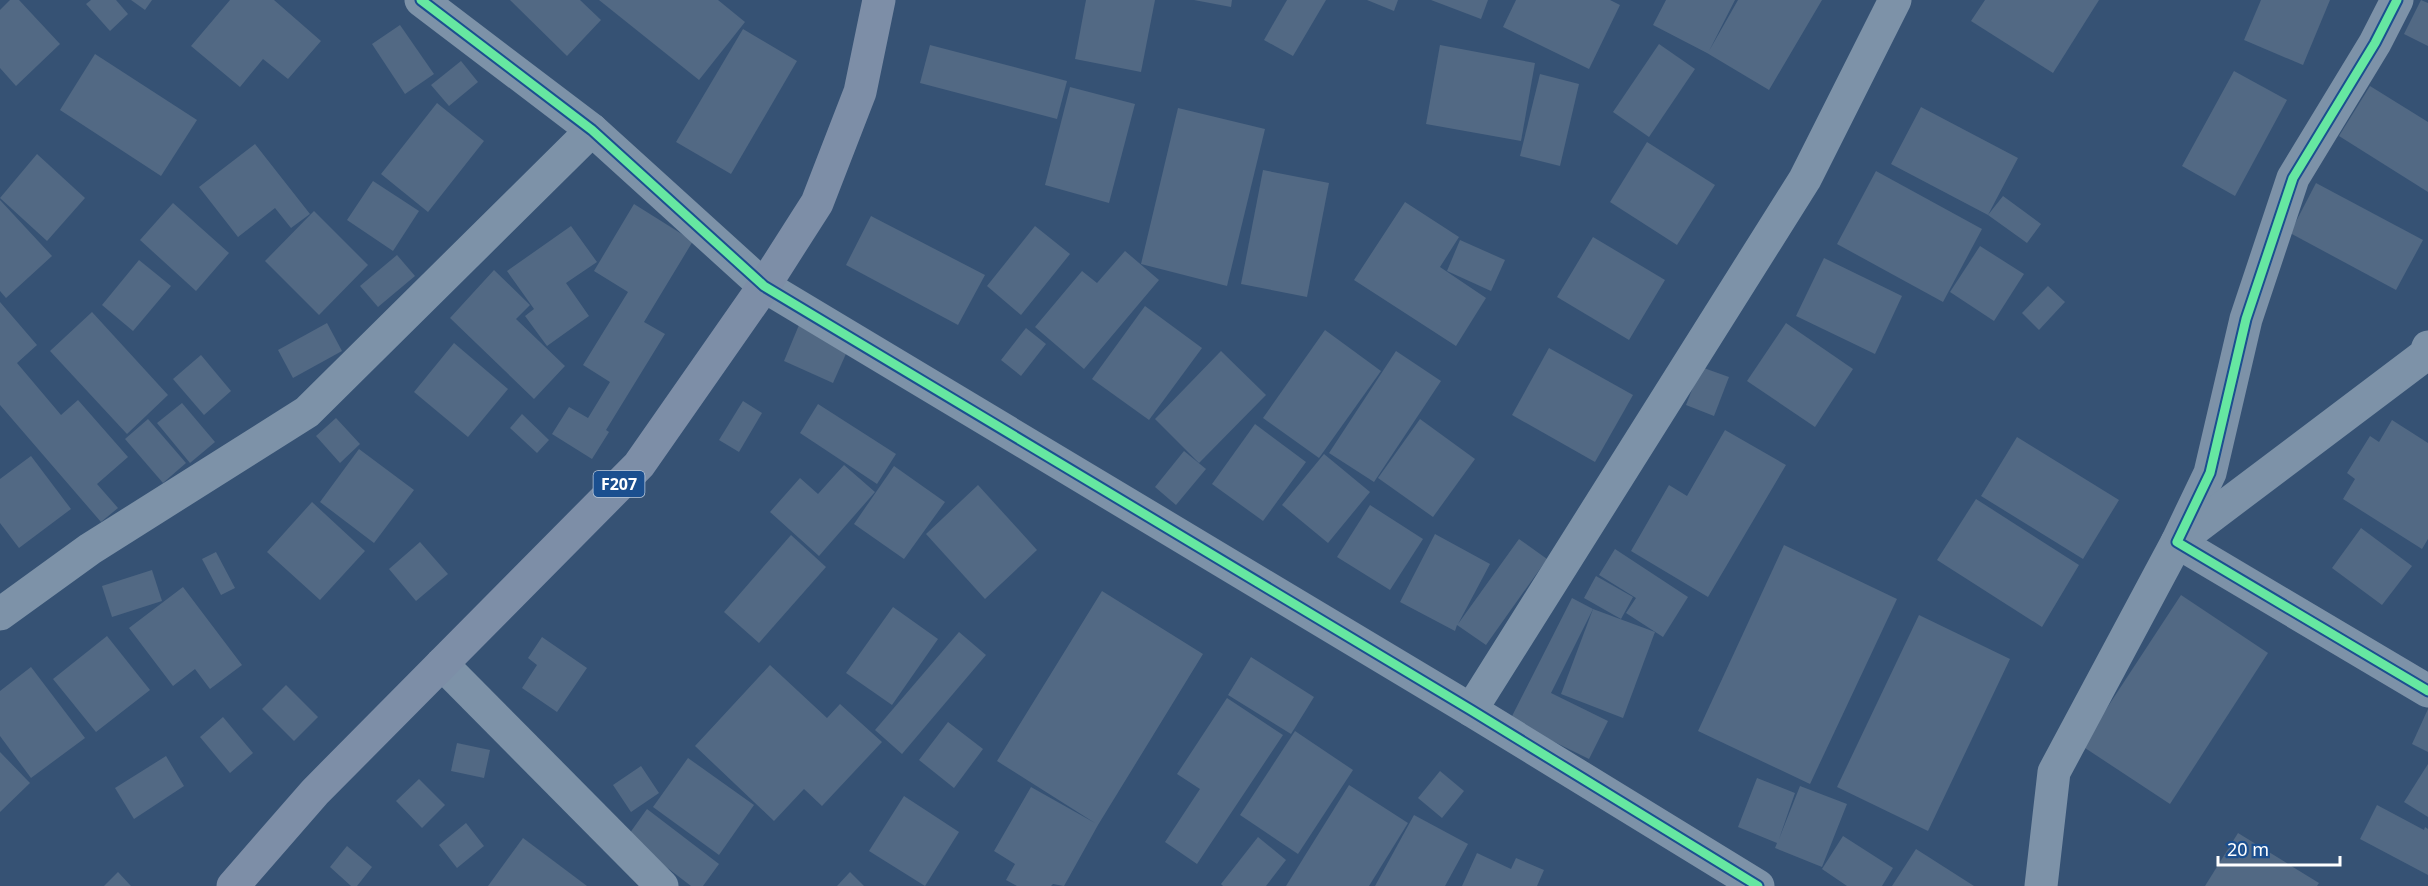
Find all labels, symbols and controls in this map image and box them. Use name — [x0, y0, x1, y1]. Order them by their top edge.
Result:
road number: F207 — [594, 471, 644, 497]
scale bar — [2218, 829, 2340, 867]
text: 20 m — [2227, 837, 2269, 861]

